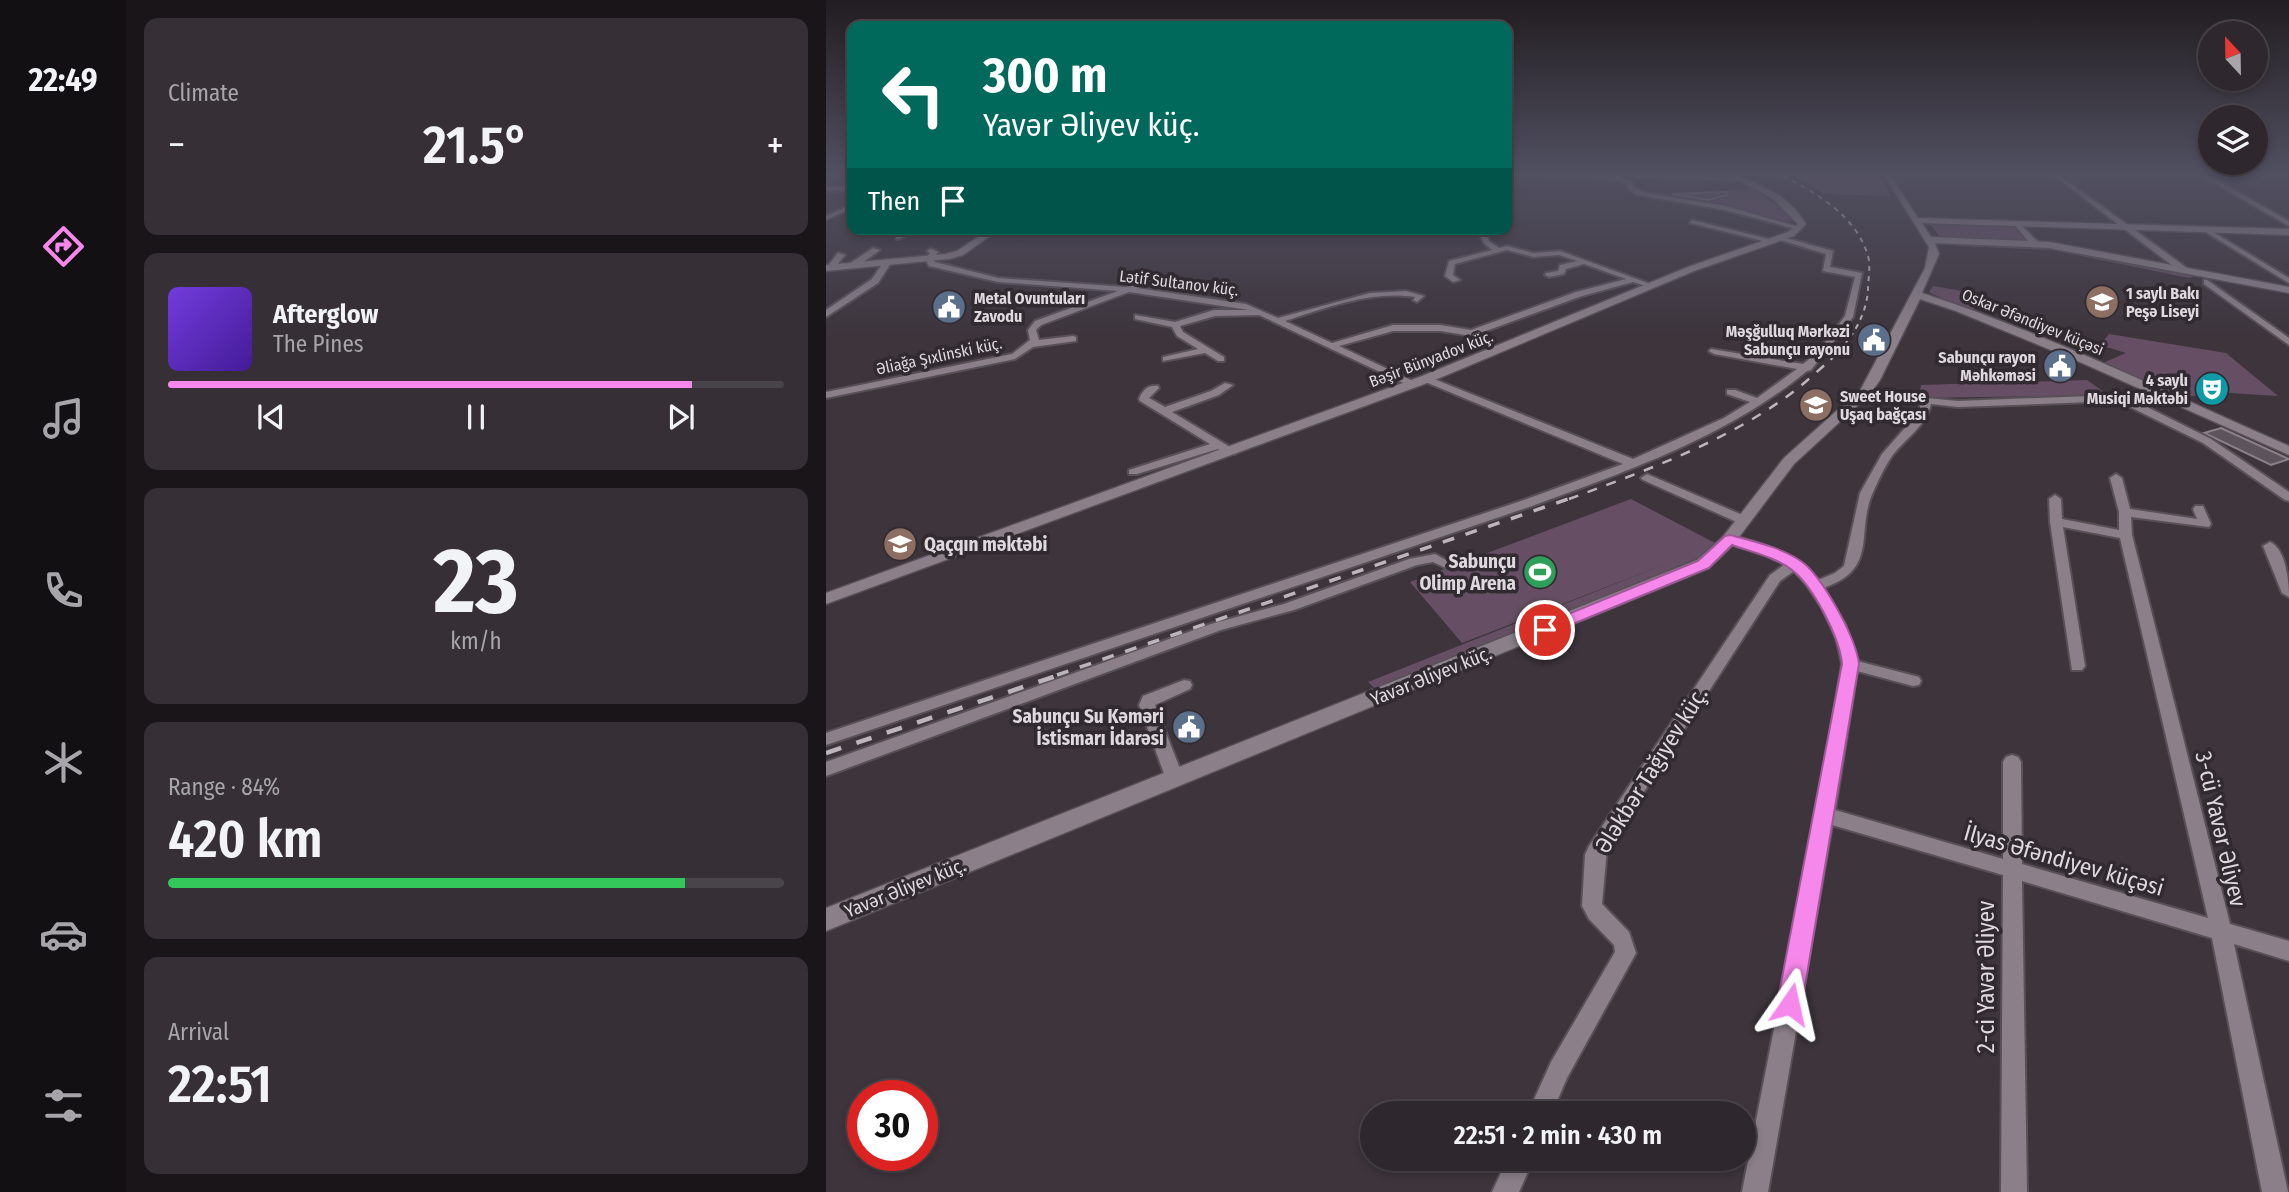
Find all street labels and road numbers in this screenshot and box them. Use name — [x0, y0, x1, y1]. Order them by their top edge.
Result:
street label: Lətif Sultanov küç. — [1118, 266, 1240, 300]
street label: Oskar Əfəndiyev küçəsi — [1959, 285, 2107, 359]
street label: Bəşir Bünyadov küç. — [1366, 327, 1496, 391]
street label: Əliağa Şıxlinski küç. — [874, 333, 1004, 379]
street label: Yavər Əliyev küç. — [1367, 641, 1495, 711]
street label: Ələkbər Tağıyev küç. — [1589, 682, 1713, 858]
street label: 3-cü Yavər Əliyev — [2190, 749, 2253, 910]
street label: İlyas Əfəndiyev küçəsi — [1961, 818, 2167, 902]
street label: Yavər Əliyev küç. — [841, 853, 969, 923]
street label: 2-ci Yavər Əliyev — [1972, 900, 2000, 1053]

